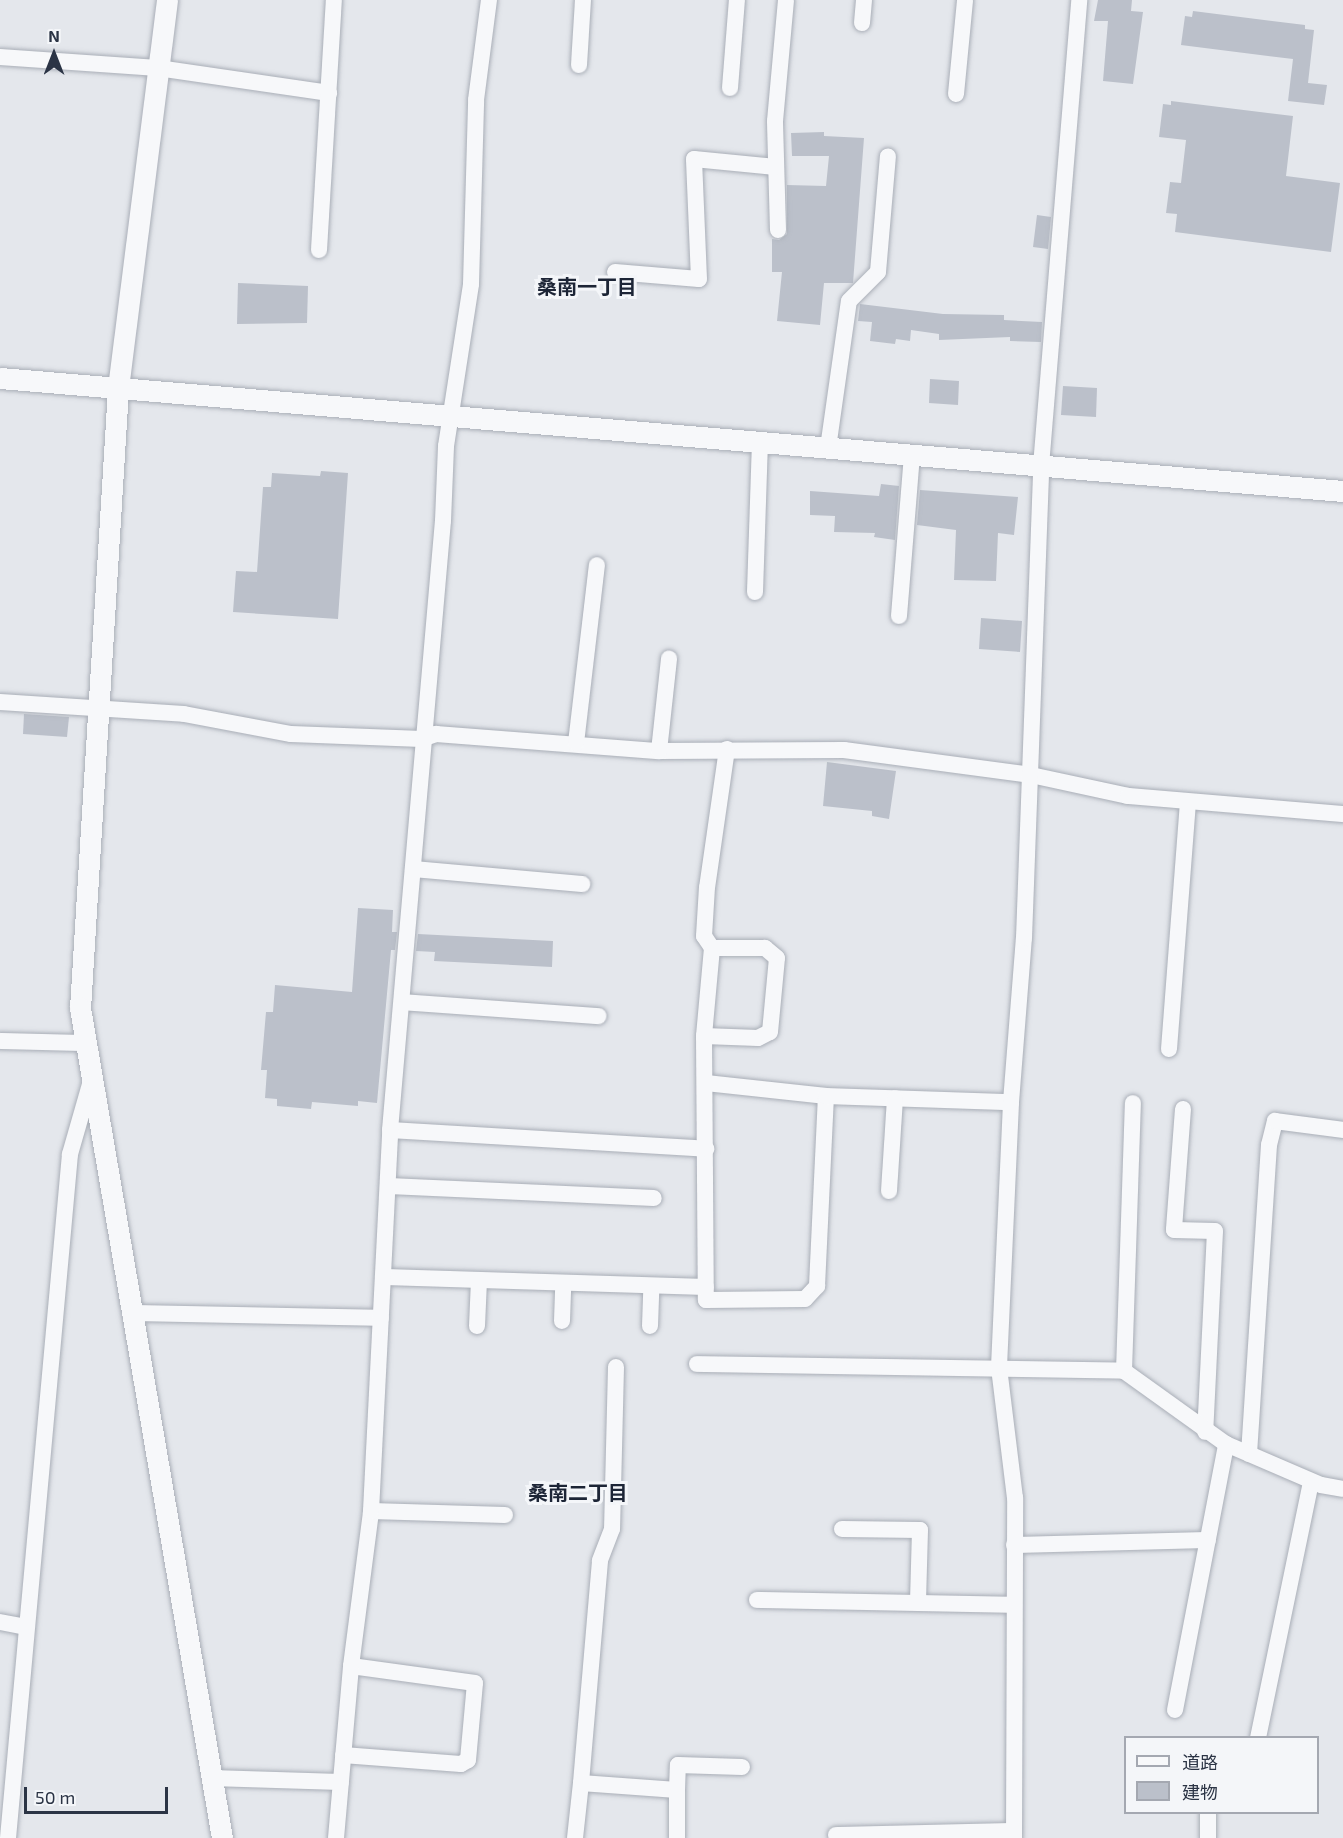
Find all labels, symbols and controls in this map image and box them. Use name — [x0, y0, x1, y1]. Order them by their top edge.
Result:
north arrow — [24, 24, 84, 84]
text: N — [48, 26, 60, 45]
district label: 桑南一丁目 — [537, 274, 637, 298]
district label: 桑南二丁目 — [528, 1480, 628, 1504]
legend — [1124, 1736, 1319, 1814]
text: 道路 — [1182, 1751, 1218, 1773]
scale bar — [27, 1775, 171, 1813]
text: 建物 — [1182, 1781, 1218, 1803]
text: 50 m — [35, 1786, 75, 1808]

